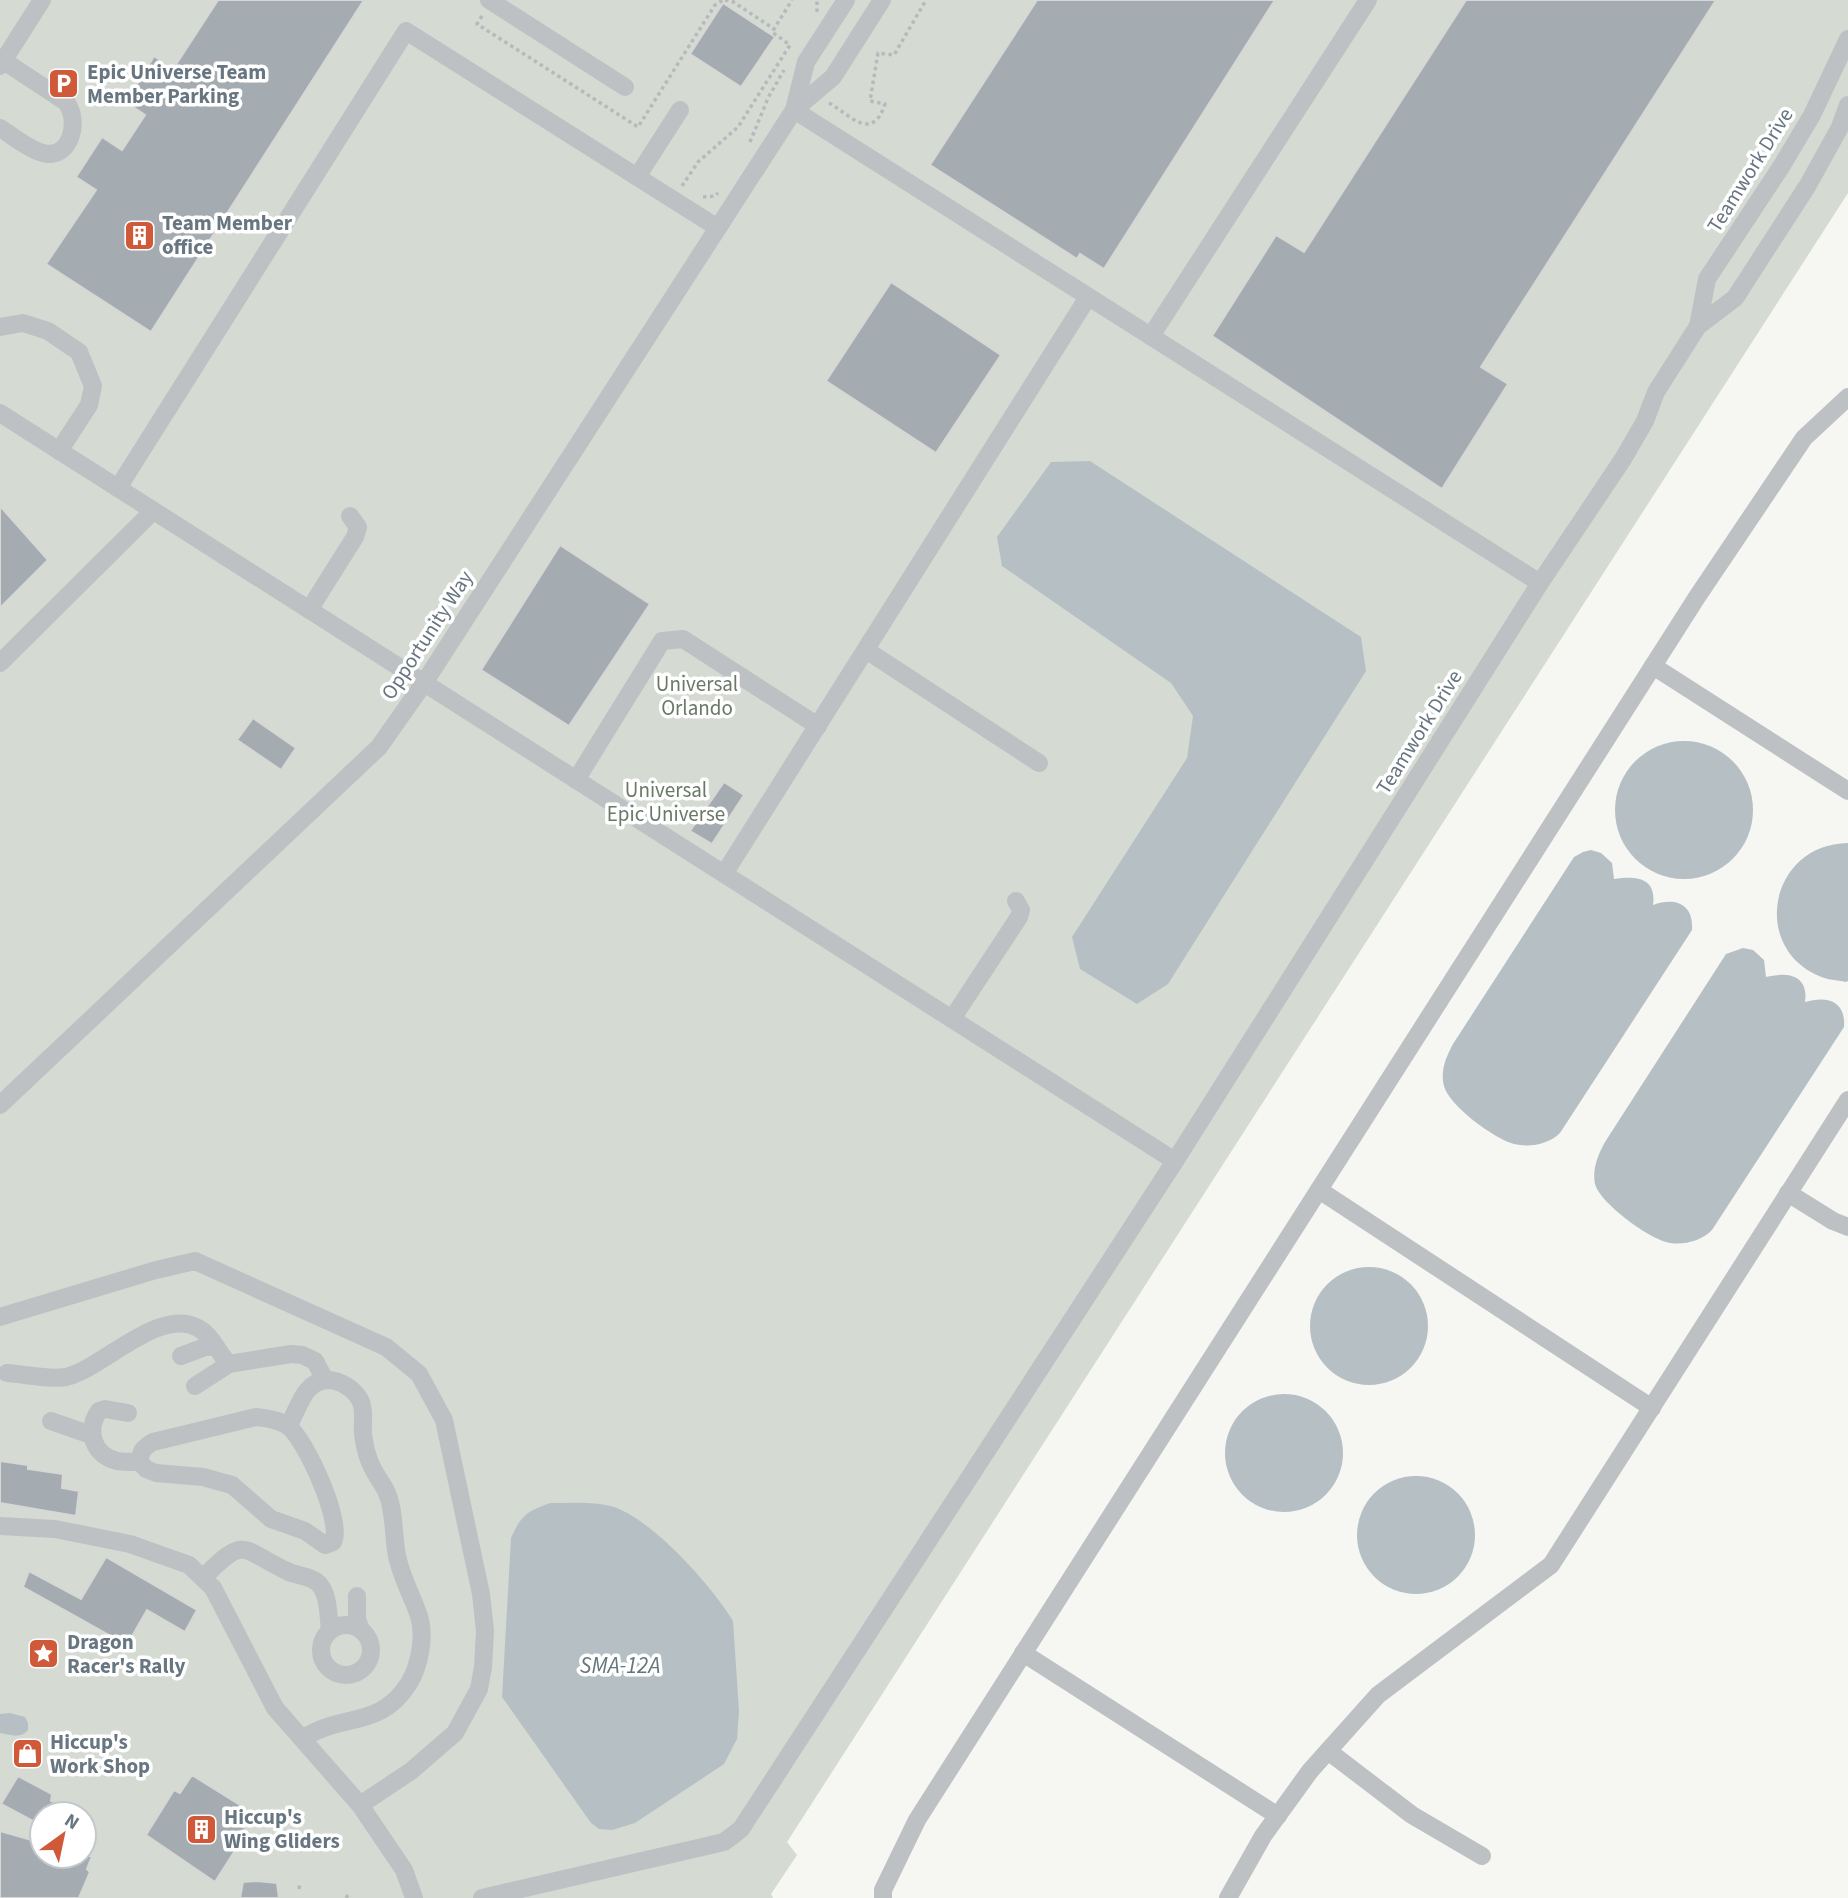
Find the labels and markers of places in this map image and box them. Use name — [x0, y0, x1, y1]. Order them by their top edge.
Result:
place label: Epic Universe Team Member Parking — [87, 57, 266, 111]
parking icon: Epic Universe Team Member Parking — [47, 67, 81, 101]
place label: Team Member office — [162, 208, 293, 262]
building icon: Team Member office — [122, 218, 156, 252]
place label: Dragon Racer's Rally — [67, 1627, 185, 1681]
place icon: Dragon Racer's Rally — [27, 1637, 61, 1671]
place label: Hiccup's Work Shop — [50, 1727, 150, 1781]
shop icon: Hiccup's Work Shop — [10, 1737, 44, 1771]
place label: Hiccup's Wing Gliders — [224, 1802, 340, 1856]
building icon: Hiccup's Wing Gliders — [184, 1812, 218, 1846]

